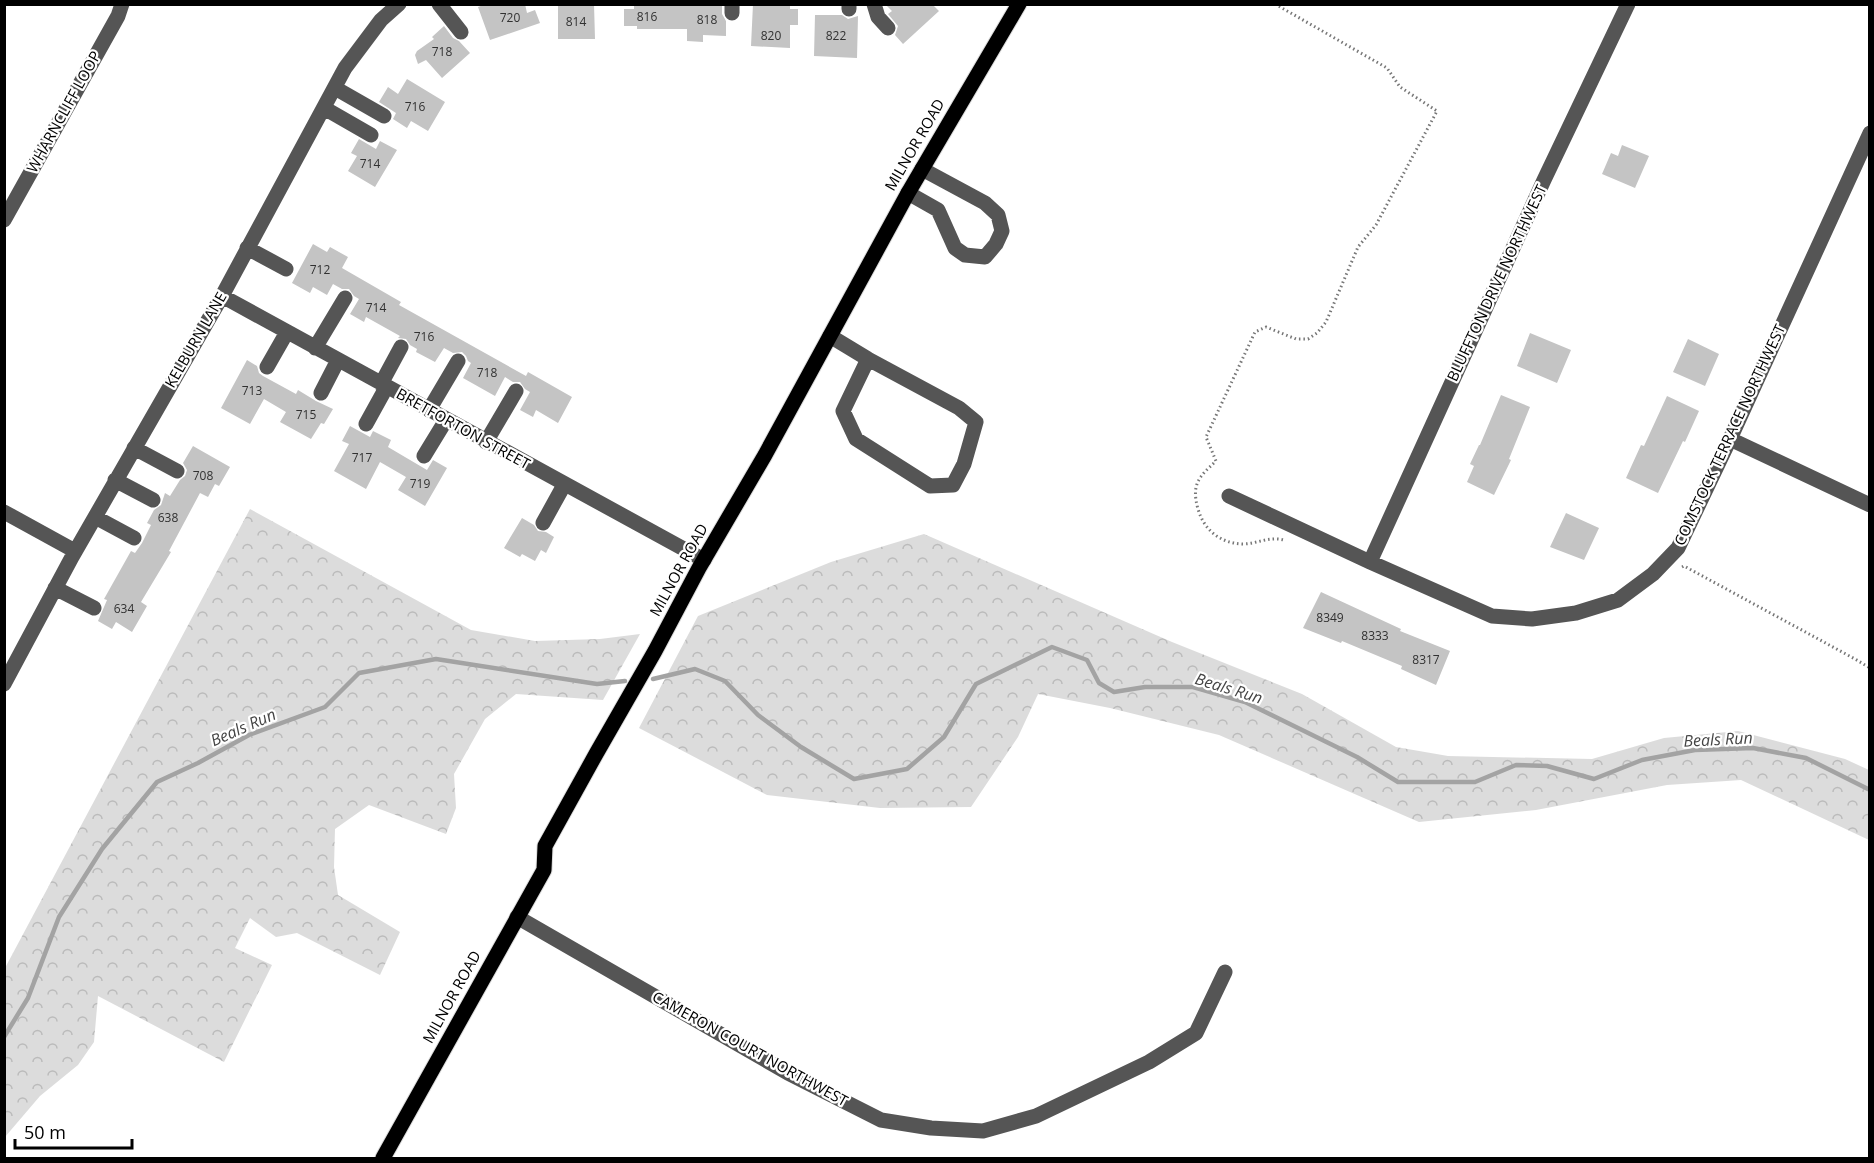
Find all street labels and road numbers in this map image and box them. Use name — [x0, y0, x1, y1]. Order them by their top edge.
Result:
street label: WHARNCLIFF LOOP — [21, 47, 105, 176]
street label: MILNOR ROAD — [880, 95, 949, 194]
street label: BLUFFTON DRIVE NORTHWEST — [1442, 180, 1551, 384]
street label: KELBURN LANE — [160, 288, 231, 391]
street label: COMSTOCK TERRACE NORTHWEST — [1669, 320, 1790, 548]
street label: BRETFORTON STREET — [393, 383, 535, 474]
street label: MILNOR ROAD — [644, 520, 712, 619]
street label: MILNOR ROAD — [417, 947, 485, 1046]
street label: CAMERON COURT NORTHWEST — [649, 986, 852, 1111]

